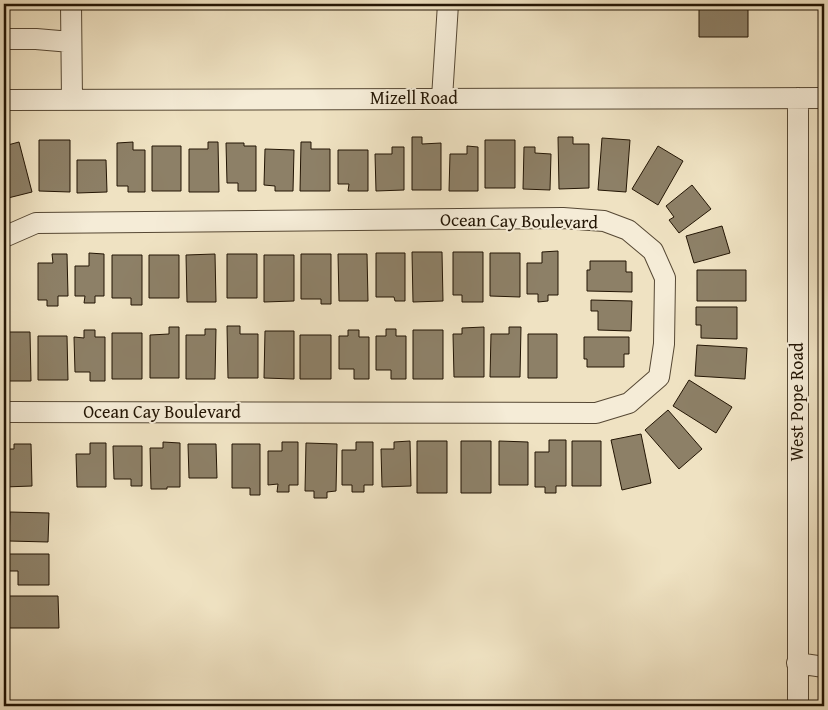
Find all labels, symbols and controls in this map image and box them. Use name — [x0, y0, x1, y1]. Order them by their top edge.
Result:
street label: Mizell Road — [370, 84, 458, 111]
street label: Ocean Cay Boulevard — [440, 206, 598, 235]
street label: West Pope Road — [783, 342, 810, 462]
street label: Ocean Cay Boulevard — [83, 398, 241, 425]

